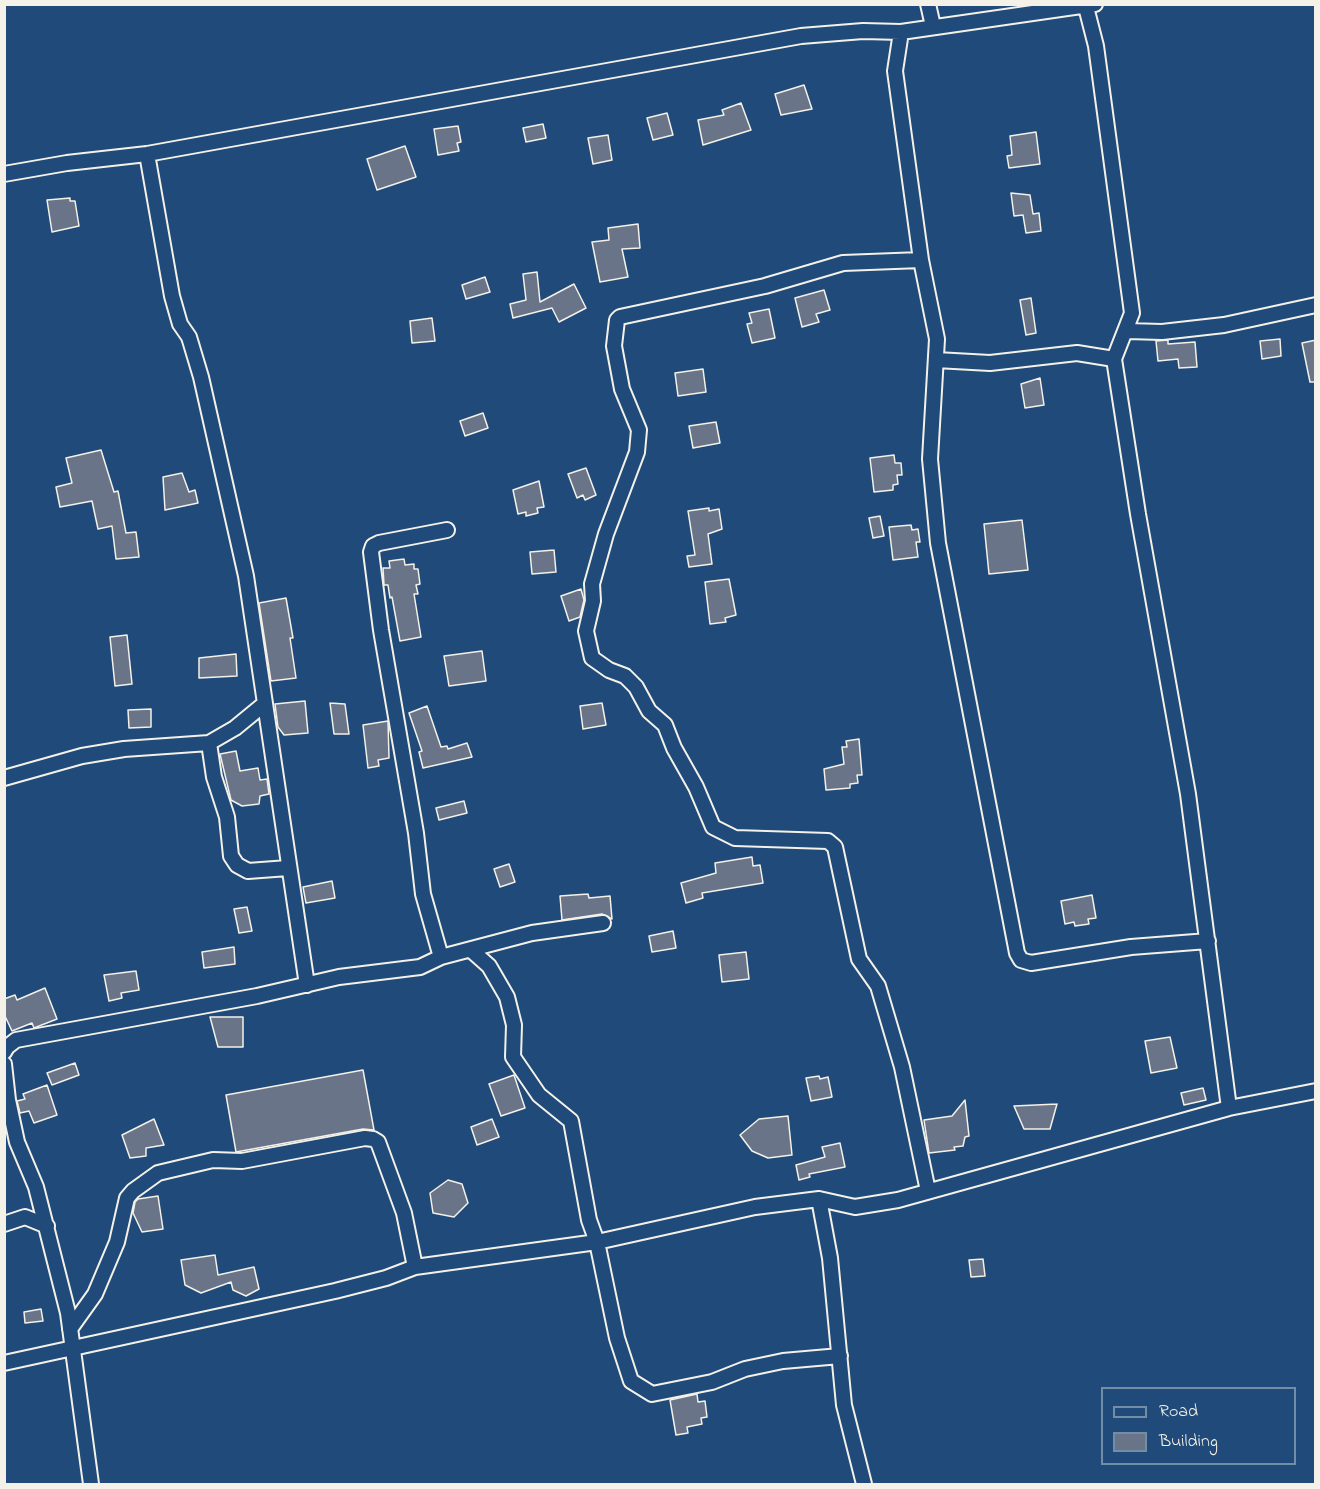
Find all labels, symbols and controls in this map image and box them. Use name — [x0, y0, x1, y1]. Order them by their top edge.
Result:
legend — [1101, 1387, 1296, 1465]
text: Road — [1159, 1399, 1198, 1425]
text: Building — [1159, 1429, 1218, 1455]

